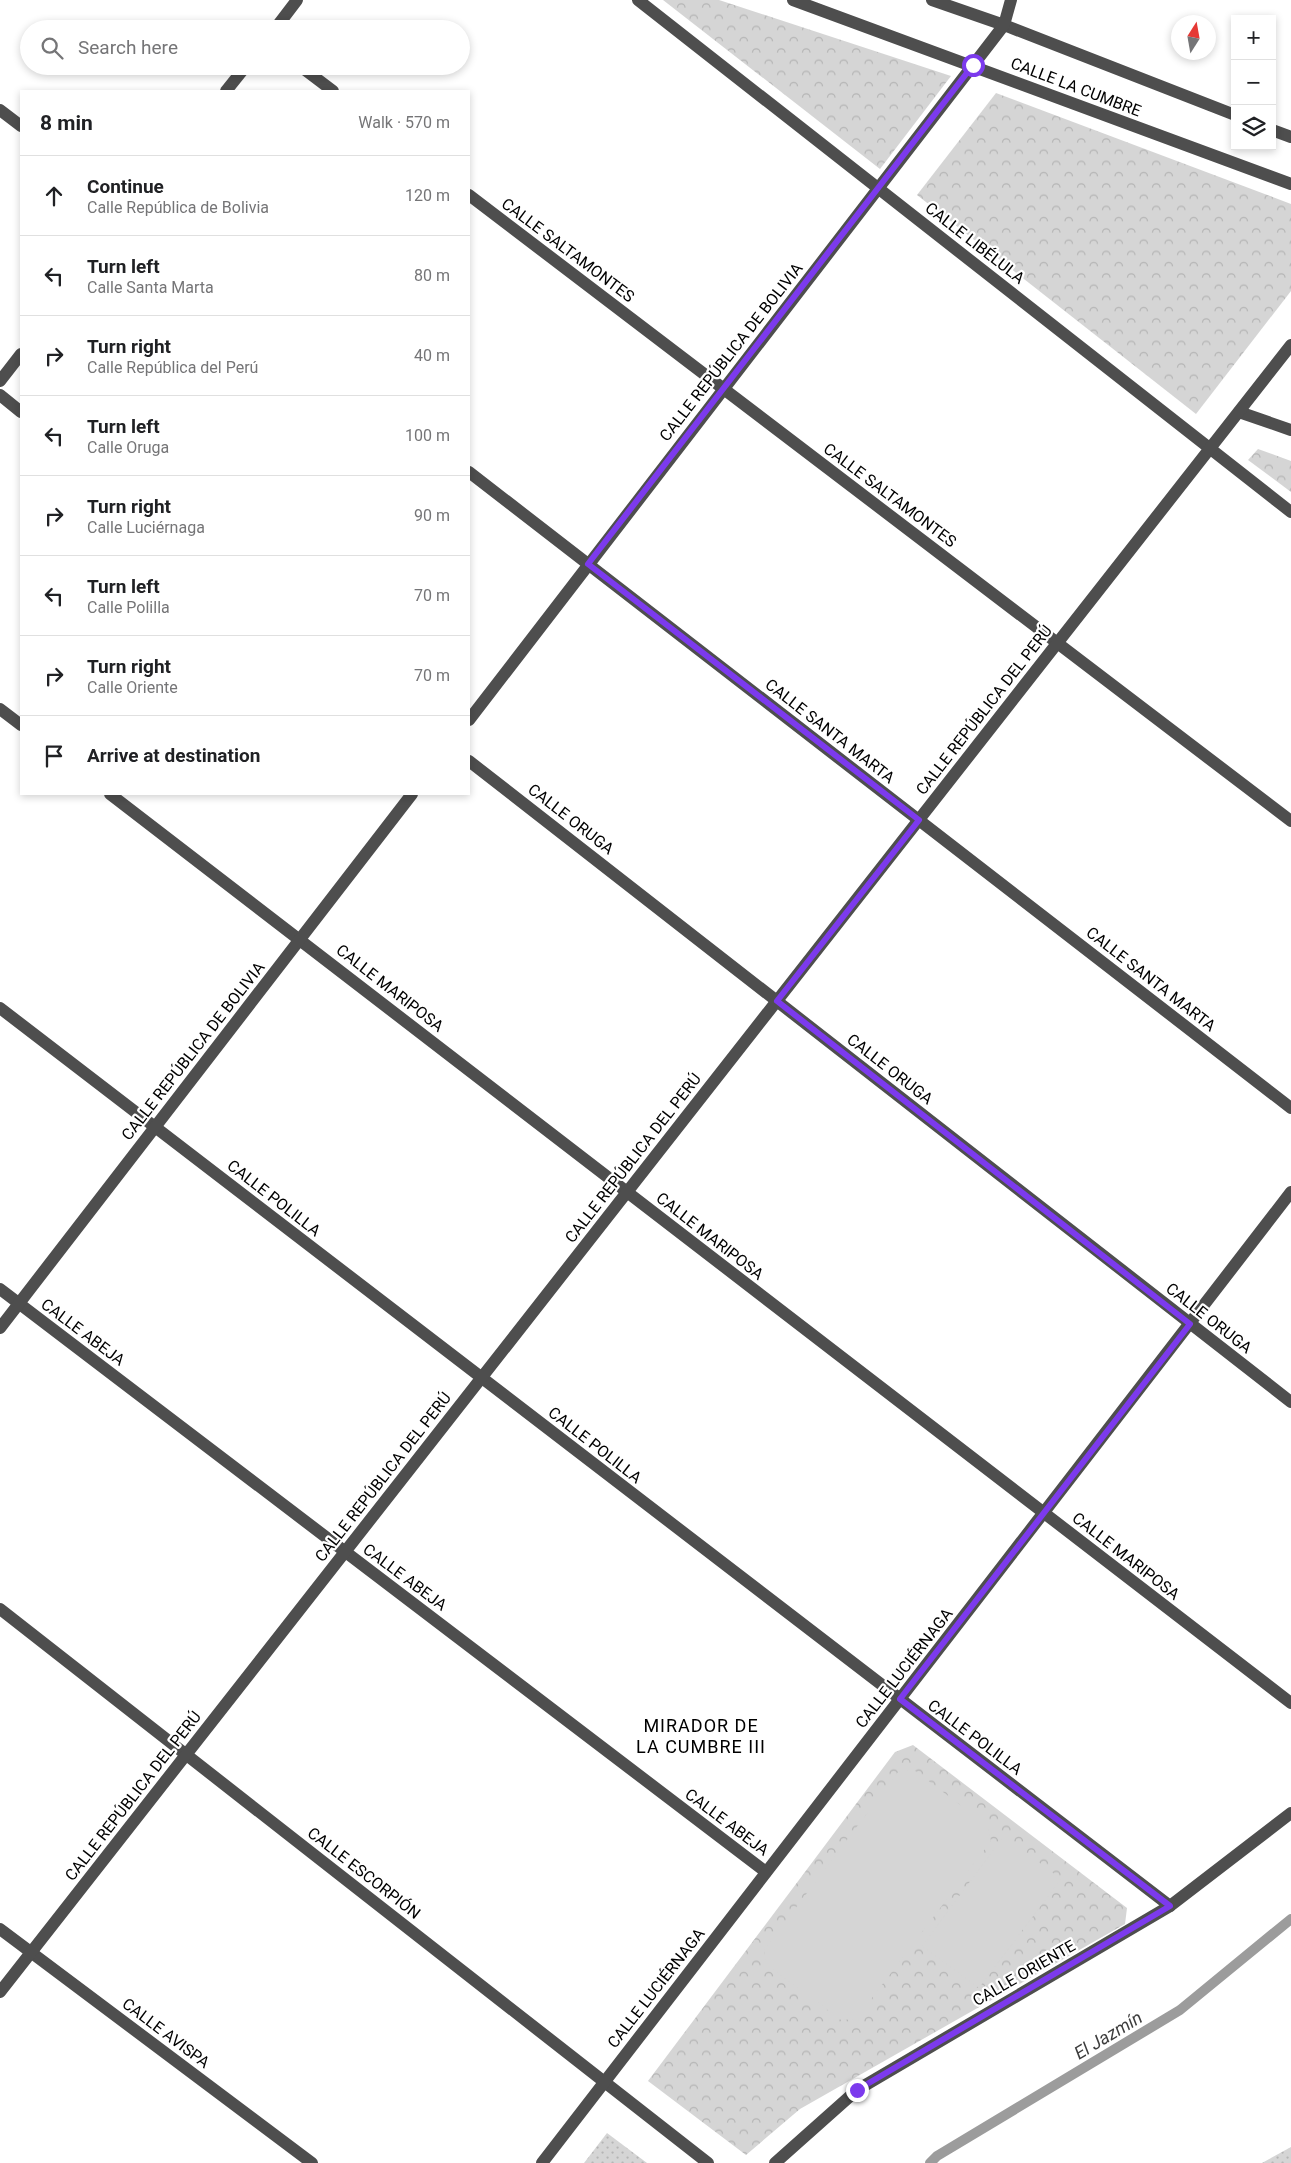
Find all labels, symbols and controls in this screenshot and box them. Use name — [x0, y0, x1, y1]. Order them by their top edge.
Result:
north arrow — [1171, 15, 1216, 60]
map controls — [1231, 15, 1276, 150]
button: + — [1231, 15, 1276, 60]
search box — [20, 20, 470, 75]
icon: search — [38, 34, 66, 62]
text: Search here — [78, 36, 178, 59]
street label: CALLE LA CUMBRE — [1008, 53, 1144, 121]
route start — [962, 54, 985, 77]
button: − — [1231, 60, 1276, 105]
button: layers — [1231, 105, 1276, 150]
text: 8 min — [40, 111, 93, 135]
text: Walk · 570 m — [358, 113, 450, 132]
text: Continue — [87, 175, 164, 198]
icon: ahead — [40, 182, 68, 210]
text: 120 m — [405, 186, 450, 205]
street label: CALLE SALTAMONTES — [498, 194, 638, 306]
text: Calle República de Bolivia — [87, 198, 269, 217]
street label: CALLE LIBÉLULA — [921, 198, 1029, 288]
text: Turn left — [87, 255, 160, 278]
street label: CALLE REPÚBLICA DE BOLIVIA — [655, 259, 807, 445]
icon: left — [40, 262, 68, 290]
text: 80 m — [414, 266, 450, 285]
text: Calle Santa Marta — [87, 278, 214, 297]
text: Turn right — [87, 335, 171, 358]
icon: right — [40, 342, 68, 370]
text: 40 m — [414, 346, 450, 365]
text: Calle República del Perú — [87, 358, 258, 377]
text: Turn left — [87, 415, 160, 438]
icon: left — [40, 422, 68, 450]
text: 100 m — [405, 426, 450, 445]
text: Calle Oruga — [87, 438, 169, 457]
street label: CALLE SALTAMONTES — [820, 439, 960, 551]
text: Turn right — [87, 495, 171, 518]
icon: right — [40, 502, 68, 530]
text: 90 m — [414, 506, 450, 525]
text: Calle Luciérnaga — [87, 518, 205, 537]
text: Turn left — [87, 575, 160, 598]
icon: left — [40, 582, 68, 610]
text: 70 m — [414, 586, 450, 605]
text: Calle Polilla — [87, 598, 170, 617]
street label: CALLE REPÚBLICA DEL PERÚ — [912, 621, 1056, 799]
text: Turn right — [87, 655, 171, 678]
icon: right — [40, 662, 68, 690]
text: 70 m — [414, 666, 450, 685]
street label: CALLE SANTA MARTA — [762, 675, 899, 788]
text: Calle Oriente — [87, 678, 178, 697]
icon: arrive — [40, 742, 68, 770]
text: Arrive at destination — [87, 744, 260, 767]
street label: CALLE ORUGA — [524, 780, 618, 859]
street label: CALLE SANTA MARTA — [1083, 923, 1220, 1036]
street label: CALLE MARIPOSA — [333, 940, 448, 1036]
street label: CALLE REPÚBLICA DE BOLIVIA — [117, 958, 269, 1144]
street label: CALLE ORUGA — [843, 1030, 937, 1109]
street label: CALLE REPÚBLICA DEL PERÚ — [561, 1069, 705, 1247]
street label: CALLE POLILLA — [224, 1156, 325, 1241]
street label: CALLE MARIPOSA — [653, 1188, 768, 1284]
street label: CALLE ORUGA — [1162, 1279, 1256, 1358]
street label: CALLE ABEJA — [37, 1294, 129, 1370]
street label: CALLE REPÚBLICA DEL PERÚ — [311, 1388, 455, 1566]
street label: CALLE POLILLA — [545, 1403, 646, 1488]
street label: CALLE MARIPOSA — [1069, 1508, 1184, 1604]
street label: CALLE ABEJA — [359, 1539, 451, 1615]
street label: CALLE LUCIÉRNAGA — [851, 1604, 957, 1732]
street label: CALLE POLILLA — [924, 1695, 1026, 1779]
street label: CALLE REPÚBLICA DEL PERÚ — [61, 1707, 205, 1885]
district label: MIRADOR DE LA CUMBRE III — [636, 1715, 766, 1757]
street label: CALLE ABEJA — [681, 1784, 773, 1860]
street label: CALLE ESCORPIÓN — [304, 1822, 425, 1923]
street label: CALLE LUCIÉRNAGA — [603, 1924, 709, 2052]
street label: CALLE ORIENTE — [969, 1936, 1079, 2010]
street label: CALLE AVISPA — [119, 1994, 214, 2072]
water label: El Jazmín — [1070, 2007, 1146, 2063]
route end — [846, 2079, 869, 2102]

